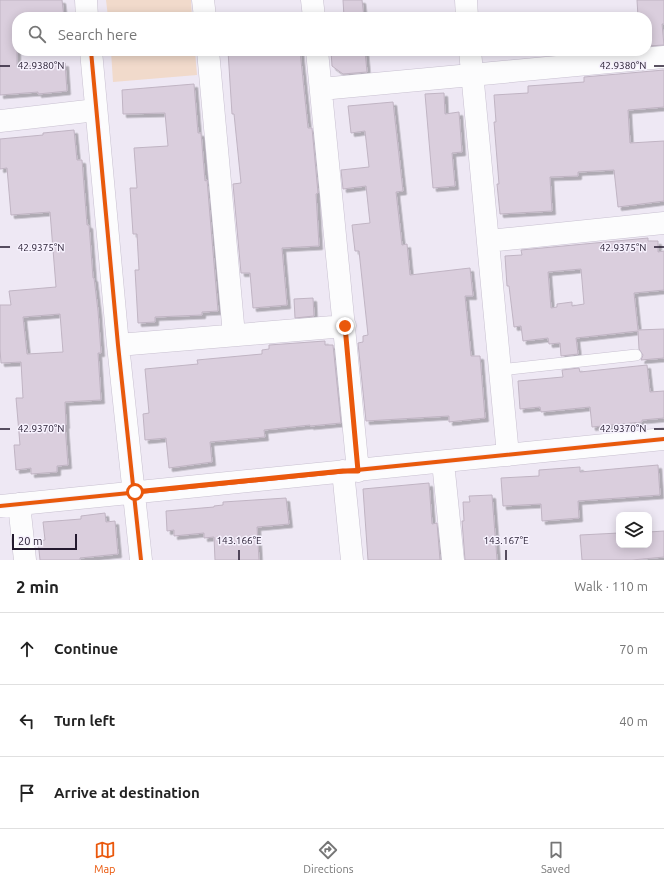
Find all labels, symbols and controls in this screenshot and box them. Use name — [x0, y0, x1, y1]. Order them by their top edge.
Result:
search box — [12, 12, 652, 56]
icon: search — [26, 23, 48, 45]
text: Search here — [58, 26, 137, 43]
text: 42.9380°N — [18, 60, 64, 71]
text: 42.9380°N — [600, 60, 646, 71]
text: 42.9375°N — [18, 242, 64, 253]
text: 42.9375°N — [600, 242, 646, 253]
route end — [336, 317, 354, 335]
text: 42.9370°N — [18, 423, 64, 434]
text: 42.9370°N — [600, 423, 646, 434]
route start — [126, 483, 144, 501]
map controls — [616, 512, 652, 548]
button: layers — [616, 512, 652, 548]
scale bar — [12, 532, 77, 551]
text: 20 m — [18, 535, 42, 547]
text: 143.166°E — [216, 535, 262, 546]
text: 143.167°E — [483, 535, 529, 546]
text: 2 min — [16, 577, 59, 596]
text: Walk · 110 m — [574, 579, 648, 593]
icon: ahead — [16, 638, 38, 660]
text: Continue — [54, 640, 118, 657]
text: 70 m — [619, 642, 648, 656]
icon: left — [16, 710, 38, 732]
text: Turn left — [54, 712, 115, 729]
text: 40 m — [619, 714, 648, 728]
icon: arrive — [16, 782, 38, 804]
text: Arrive at destination — [54, 784, 200, 801]
tab: Map — [94, 839, 116, 875]
tab: Directions — [303, 839, 353, 875]
tab: Saved — [541, 839, 570, 875]

